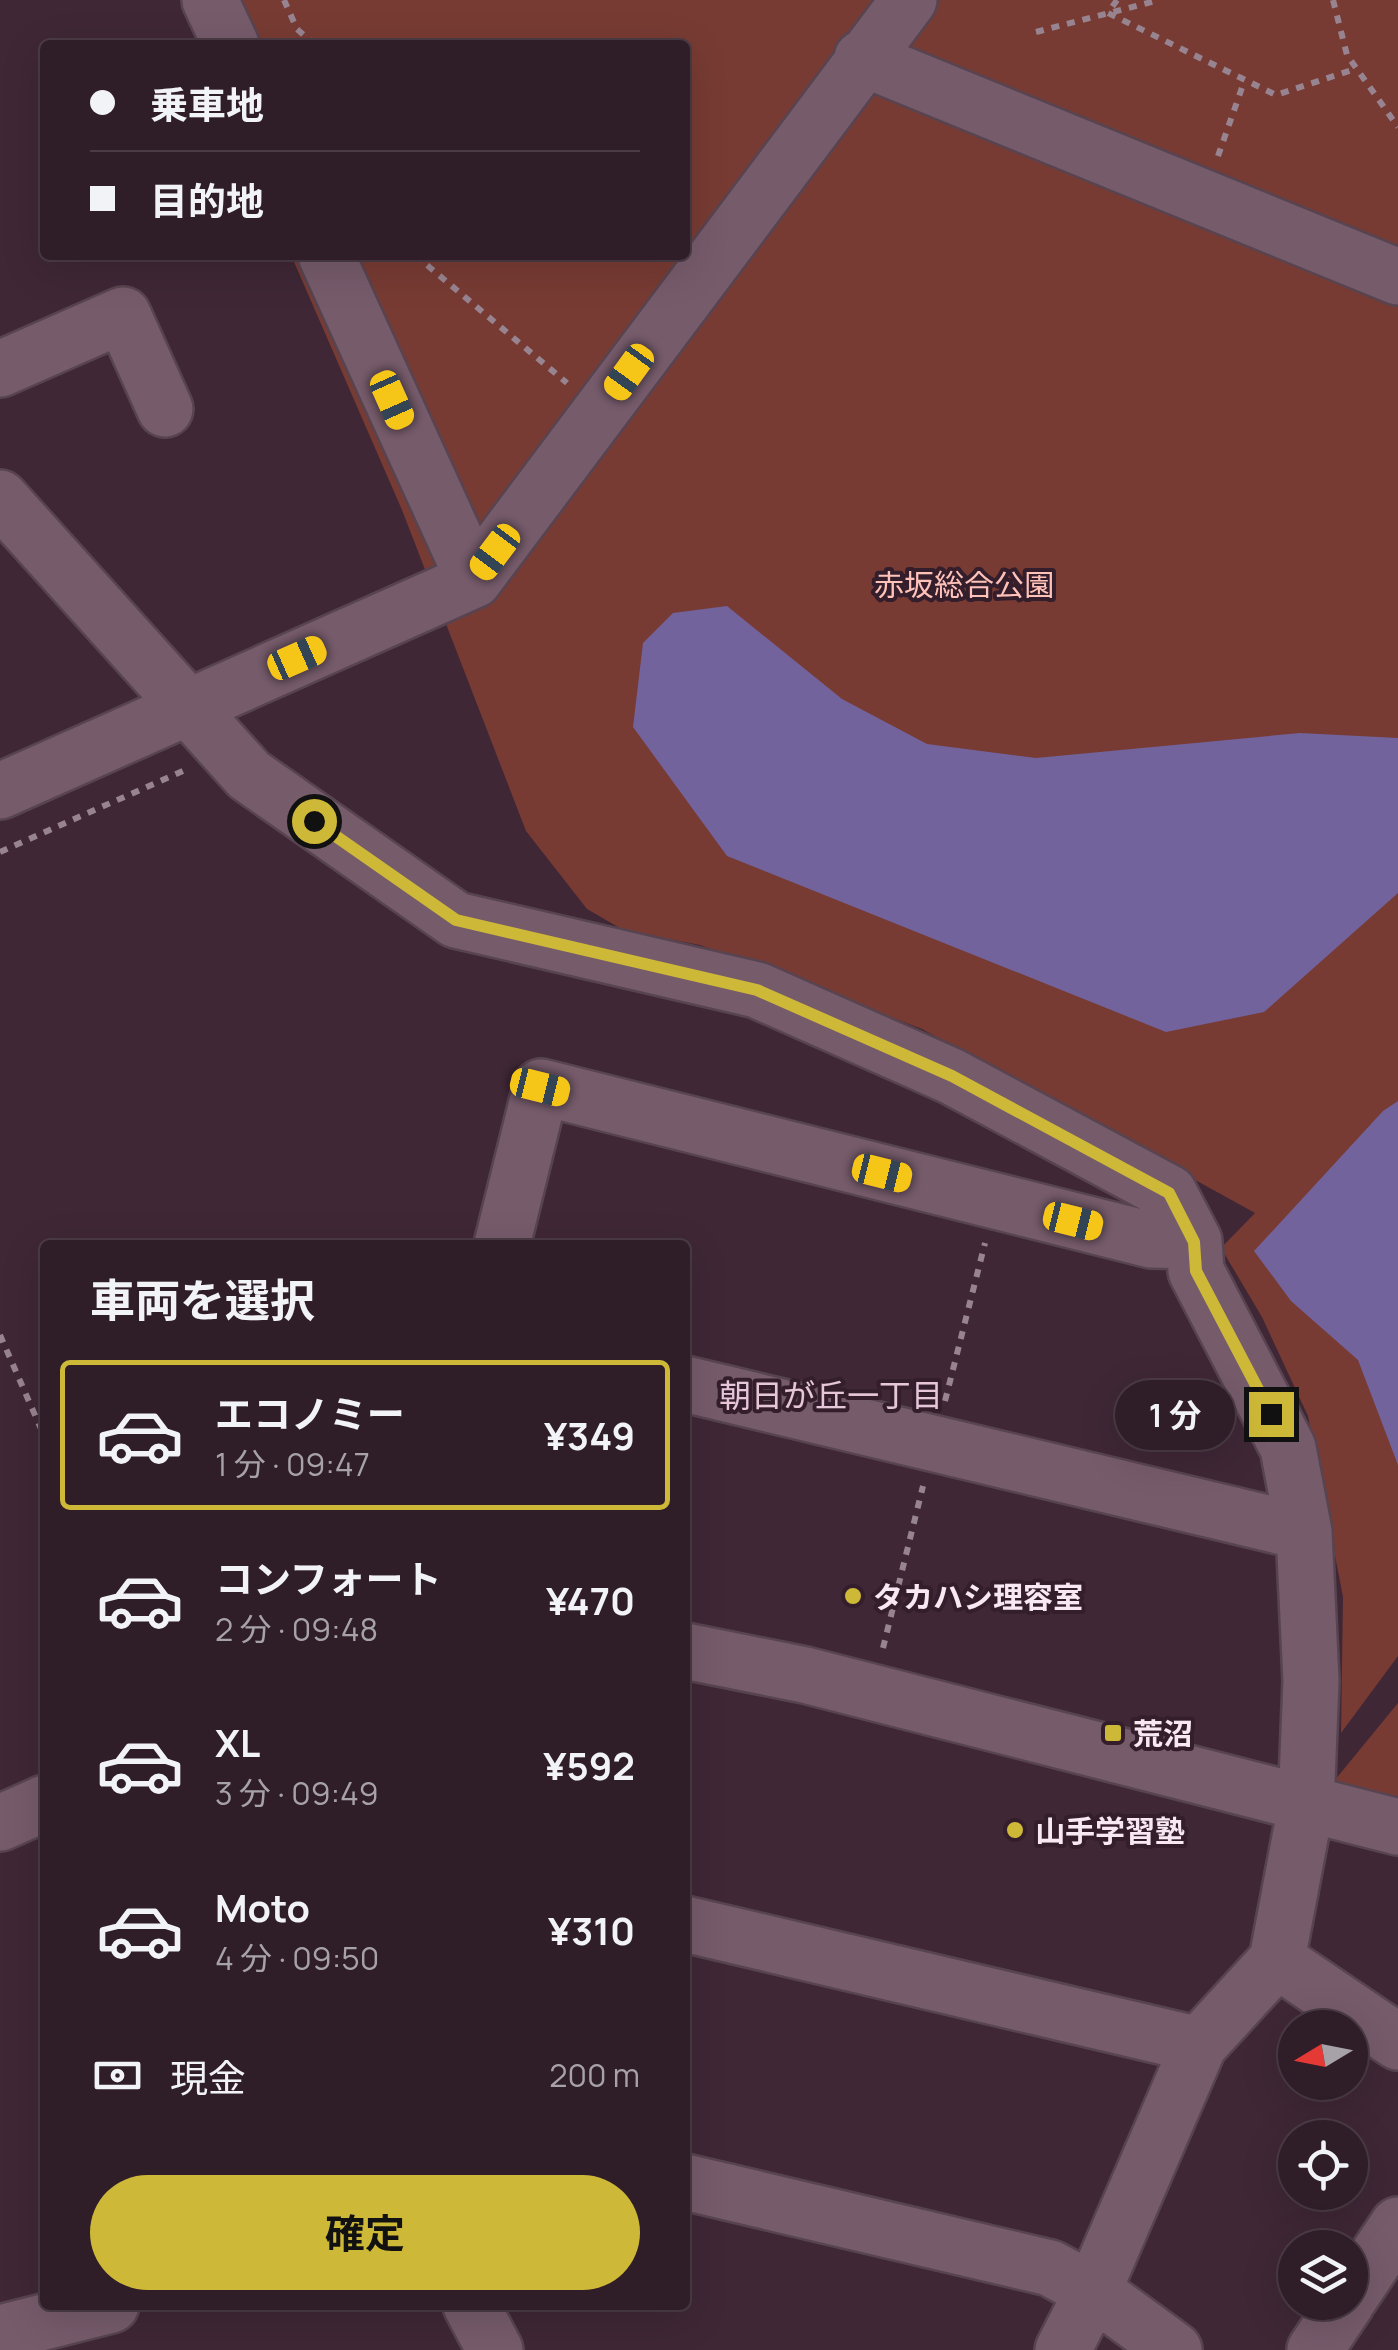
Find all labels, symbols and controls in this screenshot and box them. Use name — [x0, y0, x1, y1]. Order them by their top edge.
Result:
text: 乗車地 — [150, 78, 264, 130]
text: 目的地 — [150, 174, 264, 226]
car — [599, 339, 659, 405]
car — [366, 366, 418, 434]
car — [465, 519, 525, 585]
park label: 赤坂総合公園 — [874, 564, 1054, 605]
car — [263, 632, 331, 684]
route start — [292, 799, 337, 844]
car — [507, 1065, 573, 1109]
car — [849, 1151, 915, 1195]
car — [1040, 1199, 1106, 1243]
text: 車両を選択 — [90, 1269, 315, 1331]
district label: 朝日が丘一丁目 — [719, 1373, 943, 1417]
callout: 1 分 — [1116, 1379, 1236, 1449]
text: エコノミー — [215, 1387, 405, 1439]
icon: car — [95, 1390, 185, 1480]
route end — [1249, 1392, 1294, 1437]
text: 1 分 — [1149, 1393, 1201, 1437]
text: ¥349 — [544, 1409, 635, 1461]
text: 1 分 · 09:47 — [215, 1442, 370, 1486]
text: コンフォート — [215, 1552, 442, 1604]
icon: car — [95, 1555, 185, 1645]
text: ¥470 — [546, 1574, 635, 1626]
place label: タカハシ理容室 — [873, 1576, 1083, 1617]
marker: タカハシ理容室 — [842, 1585, 864, 1607]
text: 2 分 · 09:48 — [215, 1607, 378, 1651]
place label: 荒沼 — [1133, 1713, 1193, 1754]
text: XL — [215, 1716, 260, 1768]
icon: car — [95, 1720, 185, 1810]
marker: 荒沼 — [1102, 1722, 1124, 1744]
text: ¥592 — [543, 1739, 635, 1791]
text: 3 分 · 09:49 — [215, 1771, 379, 1815]
place label: 山手学習塾 — [1035, 1810, 1185, 1851]
marker: 山手学習塾 — [1004, 1819, 1026, 1841]
text: Moto — [215, 1881, 310, 1933]
icon: car — [95, 1885, 185, 1975]
text: ¥310 — [548, 1904, 635, 1956]
text: 4 分 · 09:50 — [215, 1936, 379, 1980]
north arrow — [1278, 2010, 1368, 2100]
map controls — [1278, 2010, 1368, 2320]
icon: cash — [90, 2048, 145, 2103]
text: 現金 — [170, 2051, 246, 2103]
text: 200 m — [549, 2053, 640, 2097]
button: locate — [1278, 2120, 1368, 2210]
button: 確定 — [90, 2175, 640, 2290]
button: layers — [1278, 2230, 1368, 2320]

